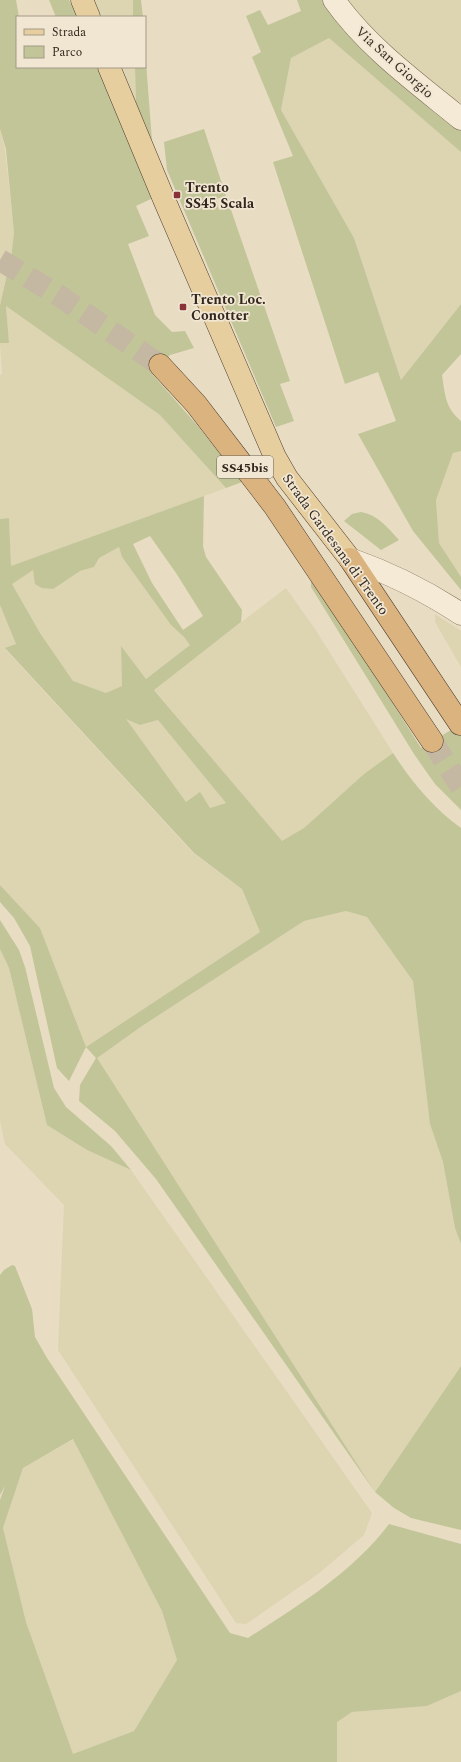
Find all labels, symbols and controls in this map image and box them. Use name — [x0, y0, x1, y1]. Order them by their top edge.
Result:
legend — [16, 16, 146, 68]
street label: Via San Giorgio — [351, 21, 439, 103]
text: Strada — [52, 23, 86, 42]
text: Parco — [52, 43, 82, 62]
place label: Trento SS45 Scala — [185, 177, 255, 214]
marker: Trento SS45 Scala — [172, 190, 182, 200]
place label: Trento Loc. Conotter — [191, 289, 266, 326]
marker: Trento Loc. Conotter — [178, 302, 188, 312]
road number: SS45bis — [217, 456, 273, 478]
street label: Strada Gardesana di Trento — [277, 469, 394, 619]

